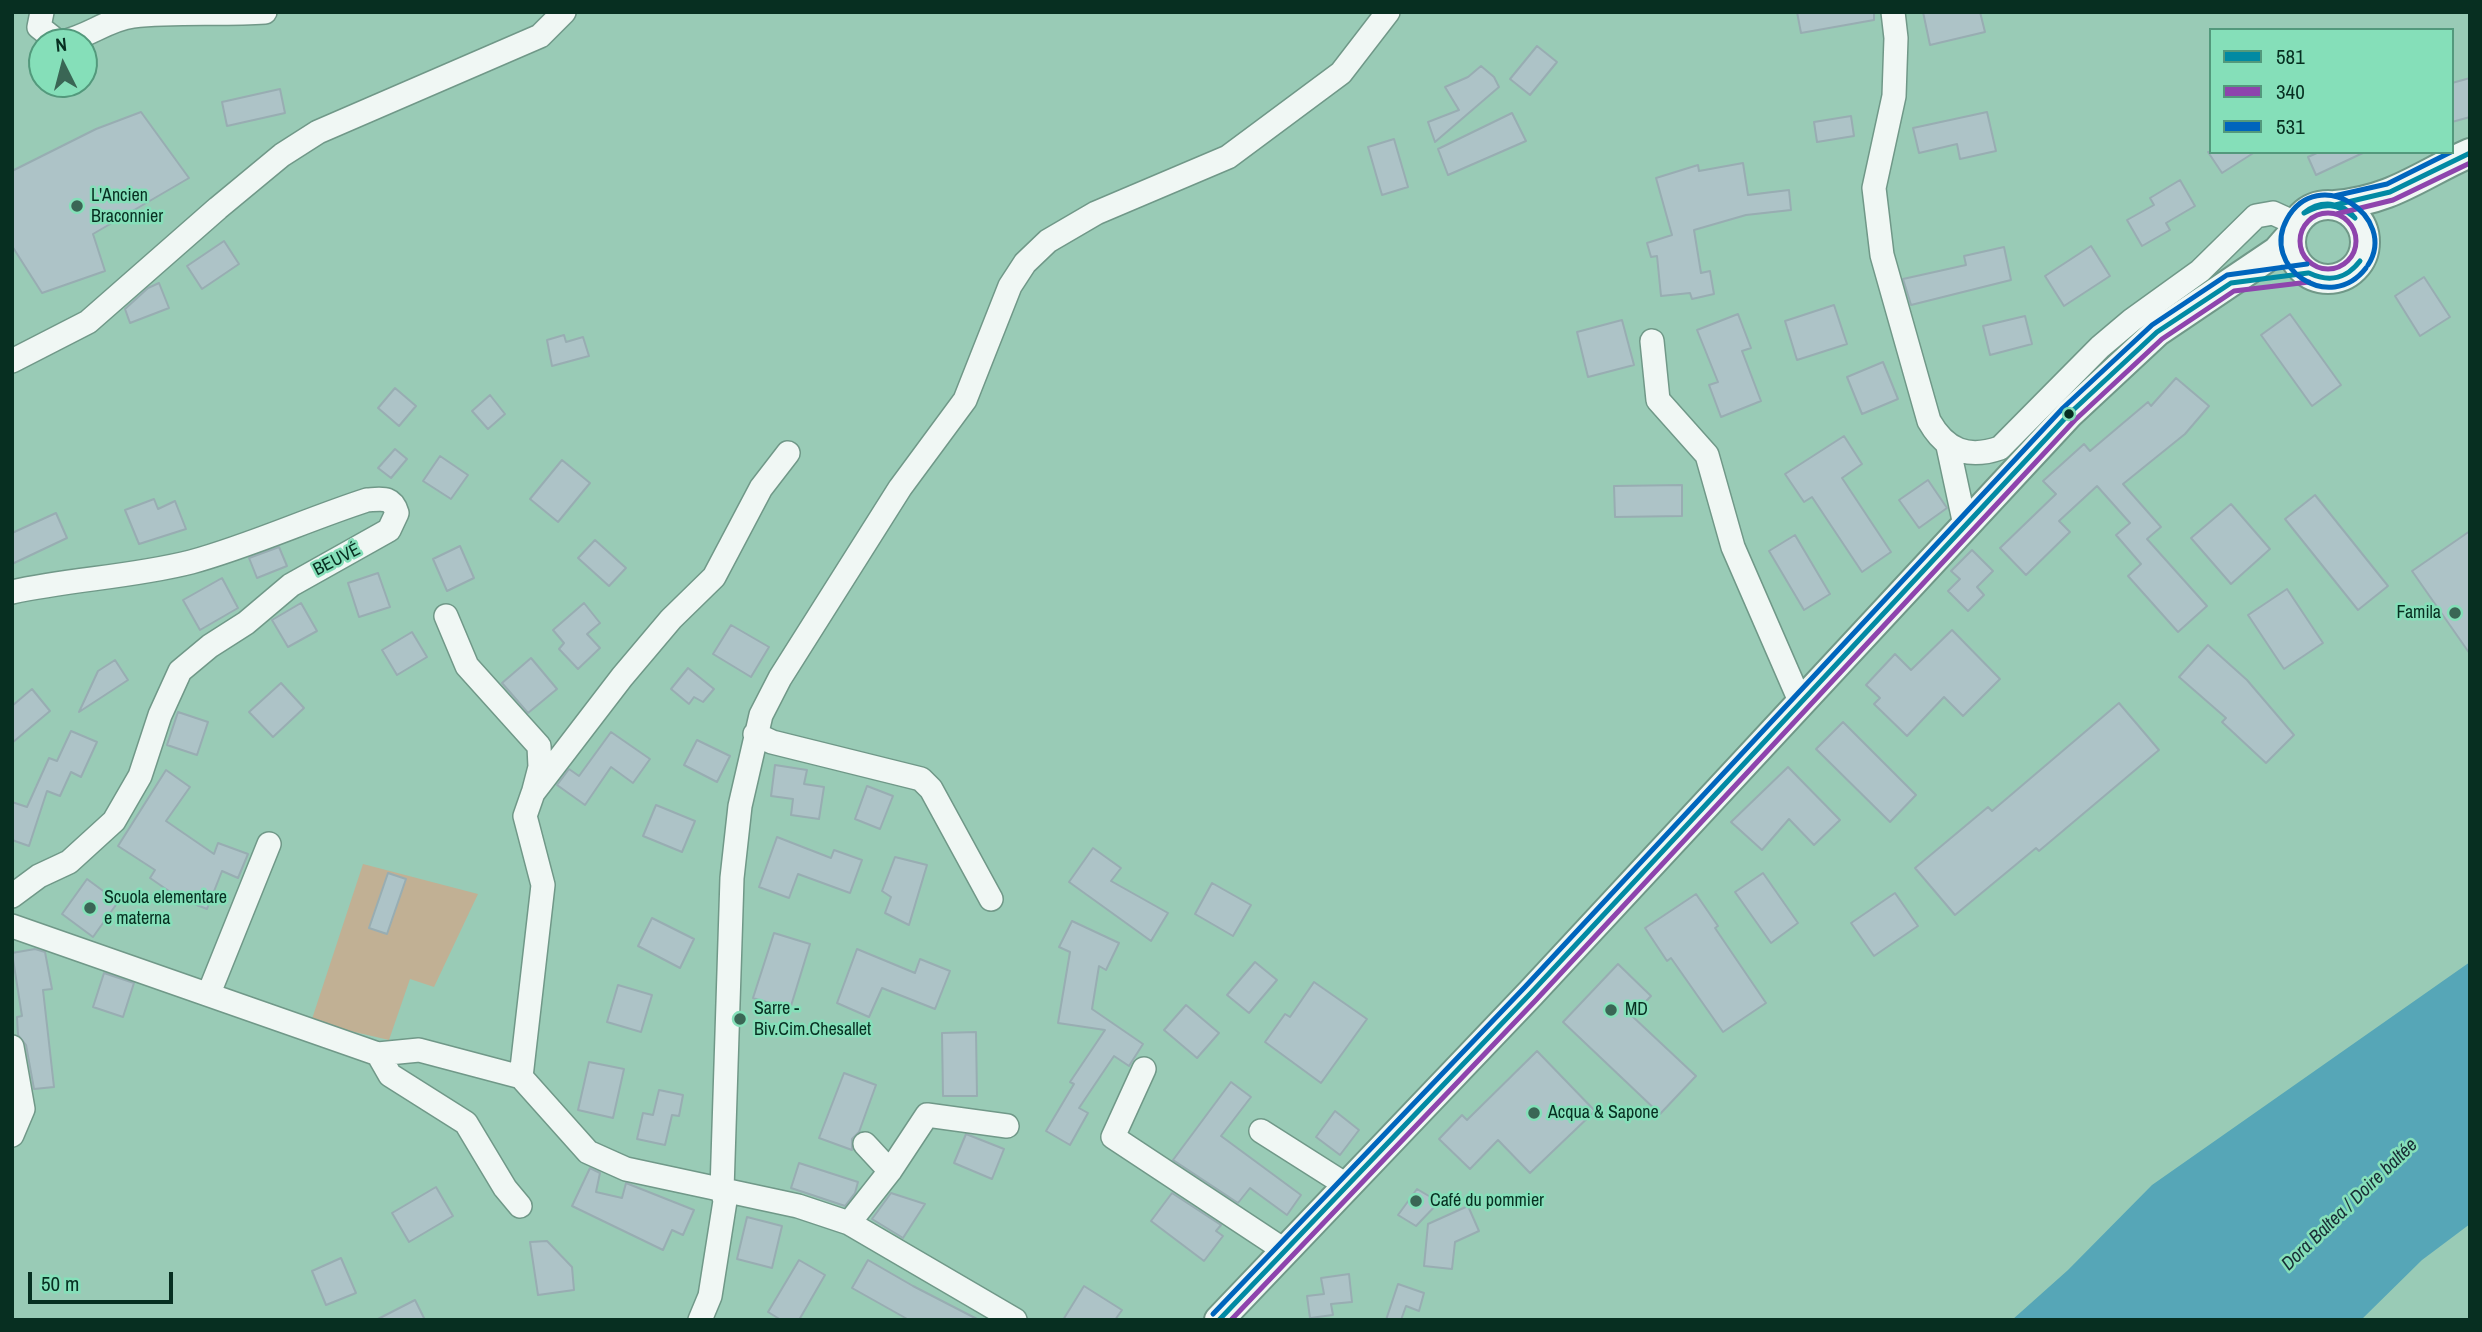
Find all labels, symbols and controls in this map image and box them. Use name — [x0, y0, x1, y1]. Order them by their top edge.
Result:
north arrow — [28, 28, 98, 98]
legend — [2209, 28, 2454, 154]
text: N — [54, 31, 68, 58]
text: 581 — [2276, 42, 2305, 71]
text: 340 — [2276, 77, 2305, 106]
text: 531 — [2276, 112, 2305, 141]
place label: L'Ancien Braconnier — [91, 185, 163, 228]
marker: L'Ancien Braconnier — [69, 198, 85, 214]
unlabelled marker — [2062, 407, 2076, 421]
street label: BEUVÉ — [310, 539, 364, 581]
place label: Famila — [2397, 602, 2441, 624]
marker: Famila — [2447, 605, 2463, 621]
place label: Scuola elementare e materna — [104, 887, 227, 930]
marker: Scuola elementare e materna — [82, 900, 98, 916]
place label: Sarre - Biv.Cim.Chesallet — [754, 998, 871, 1040]
place label: MD — [1625, 999, 1648, 1021]
marker: MD — [1603, 1002, 1619, 1018]
marker: Sarre - Biv.Cim.Chesallet — [732, 1011, 748, 1027]
place label: Acqua & Sapone — [1548, 1102, 1659, 1124]
marker: Acqua & Sapone — [1526, 1105, 1542, 1121]
water label: Dora Baltea / Doire baltée — [2277, 1134, 2423, 1276]
place label: Café du pommier — [1430, 1190, 1544, 1212]
marker: Café du pommier — [1408, 1193, 1424, 1209]
scale bar — [32, 1258, 177, 1302]
text: 50 m — [41, 1269, 79, 1298]

